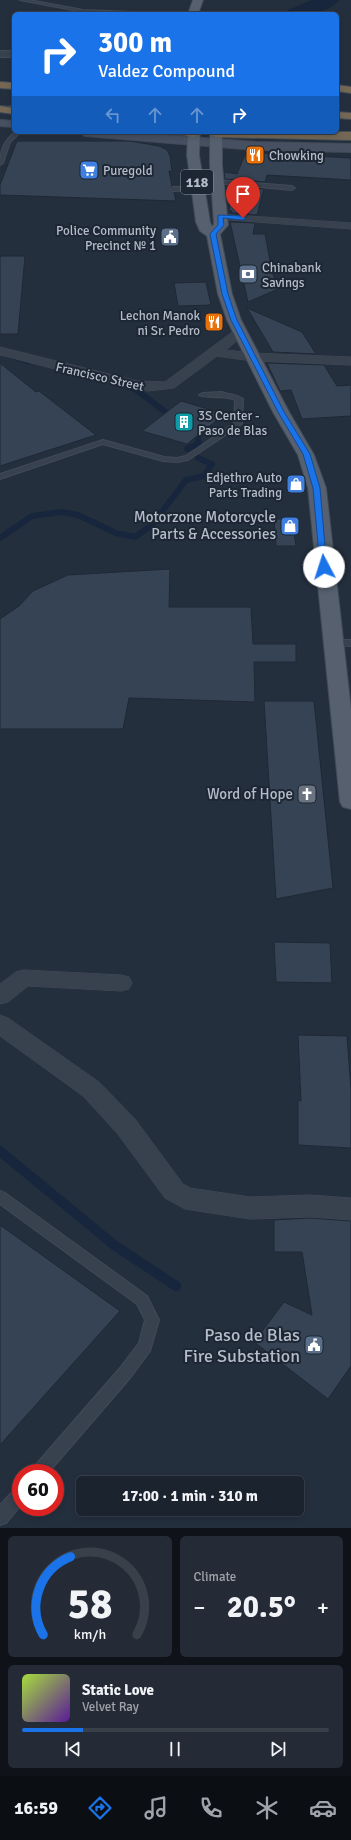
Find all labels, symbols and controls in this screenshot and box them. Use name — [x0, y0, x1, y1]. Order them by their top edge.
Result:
text: 300 m — [98, 26, 172, 60]
icon: right — [32, 28, 84, 80]
text: Valdez Compound — [98, 60, 235, 82]
icon: left — [102, 104, 124, 126]
icon: ahead — [144, 104, 166, 126]
icon: ahead — [186, 104, 208, 126]
icon: right — [228, 104, 250, 126]
restaurant icon: Chowking — [244, 144, 266, 166]
place label: Chowking — [269, 148, 324, 164]
supermarket icon: Puregold — [78, 159, 100, 181]
place label: Puregold — [103, 163, 153, 179]
road number: 118 — [181, 170, 213, 194]
pin — [226, 177, 260, 218]
icon: arrive — [232, 183, 254, 205]
place label: Police Community Precinct № 1 — [56, 223, 156, 254]
public building icon: Police Community Precinct № 1 — [159, 226, 181, 248]
place label: Chinabank Savings — [262, 260, 322, 291]
bank icon: Chinabank Savings — [237, 263, 259, 285]
place label: Lechon Manok ni Sr. Pedro — [120, 308, 200, 339]
restaurant icon: Lechon Manok ni Sr. Pedro — [203, 311, 225, 333]
street label: Francisco Street — [54, 359, 146, 395]
place label: 3S Center - Paso de Blas — [198, 408, 268, 439]
building icon: 3S Center - Paso de Blas — [173, 411, 195, 433]
place label: Edjethro Auto Parts Trading — [206, 470, 282, 501]
shop icon: Edjethro Auto Parts Trading — [285, 473, 307, 495]
place label: Motorzone Motorcycle Parts & Accessories — [134, 508, 276, 543]
shop icon: Motorzone Motorcycle Parts & Accessories — [279, 515, 301, 537]
position arrow — [303, 546, 345, 588]
church icon: Word of Hope — [296, 783, 318, 805]
place label: Word of Hope — [207, 785, 293, 803]
place label: Paso de Blas Fire Substation — [184, 1324, 300, 1367]
public building icon: Paso de Blas Fire Substation — [303, 1334, 325, 1356]
speed limit sign: 60 — [12, 1464, 64, 1516]
text: 17:00 · 1 min · 310 m — [122, 1487, 258, 1505]
text: Climate — [194, 1569, 236, 1585]
text: 58 — [67, 1578, 112, 1629]
text: 20.5° — [227, 1589, 296, 1626]
text: − — [194, 1594, 205, 1621]
text: + — [317, 1594, 329, 1621]
text: km/h — [74, 1625, 106, 1642]
text: Static Love — [82, 1681, 154, 1699]
text: Velvet Ray — [82, 1699, 139, 1715]
icon: previous — [62, 1738, 84, 1760]
icon: pause — [164, 1738, 186, 1760]
icon: next — [267, 1738, 289, 1760]
icon: directions — [86, 1794, 114, 1822]
icon: music — [142, 1794, 170, 1822]
icon: phone — [197, 1794, 225, 1822]
icon: climate — [253, 1794, 281, 1822]
icon: car — [309, 1794, 337, 1822]
text: 16:59 — [14, 1797, 58, 1819]

